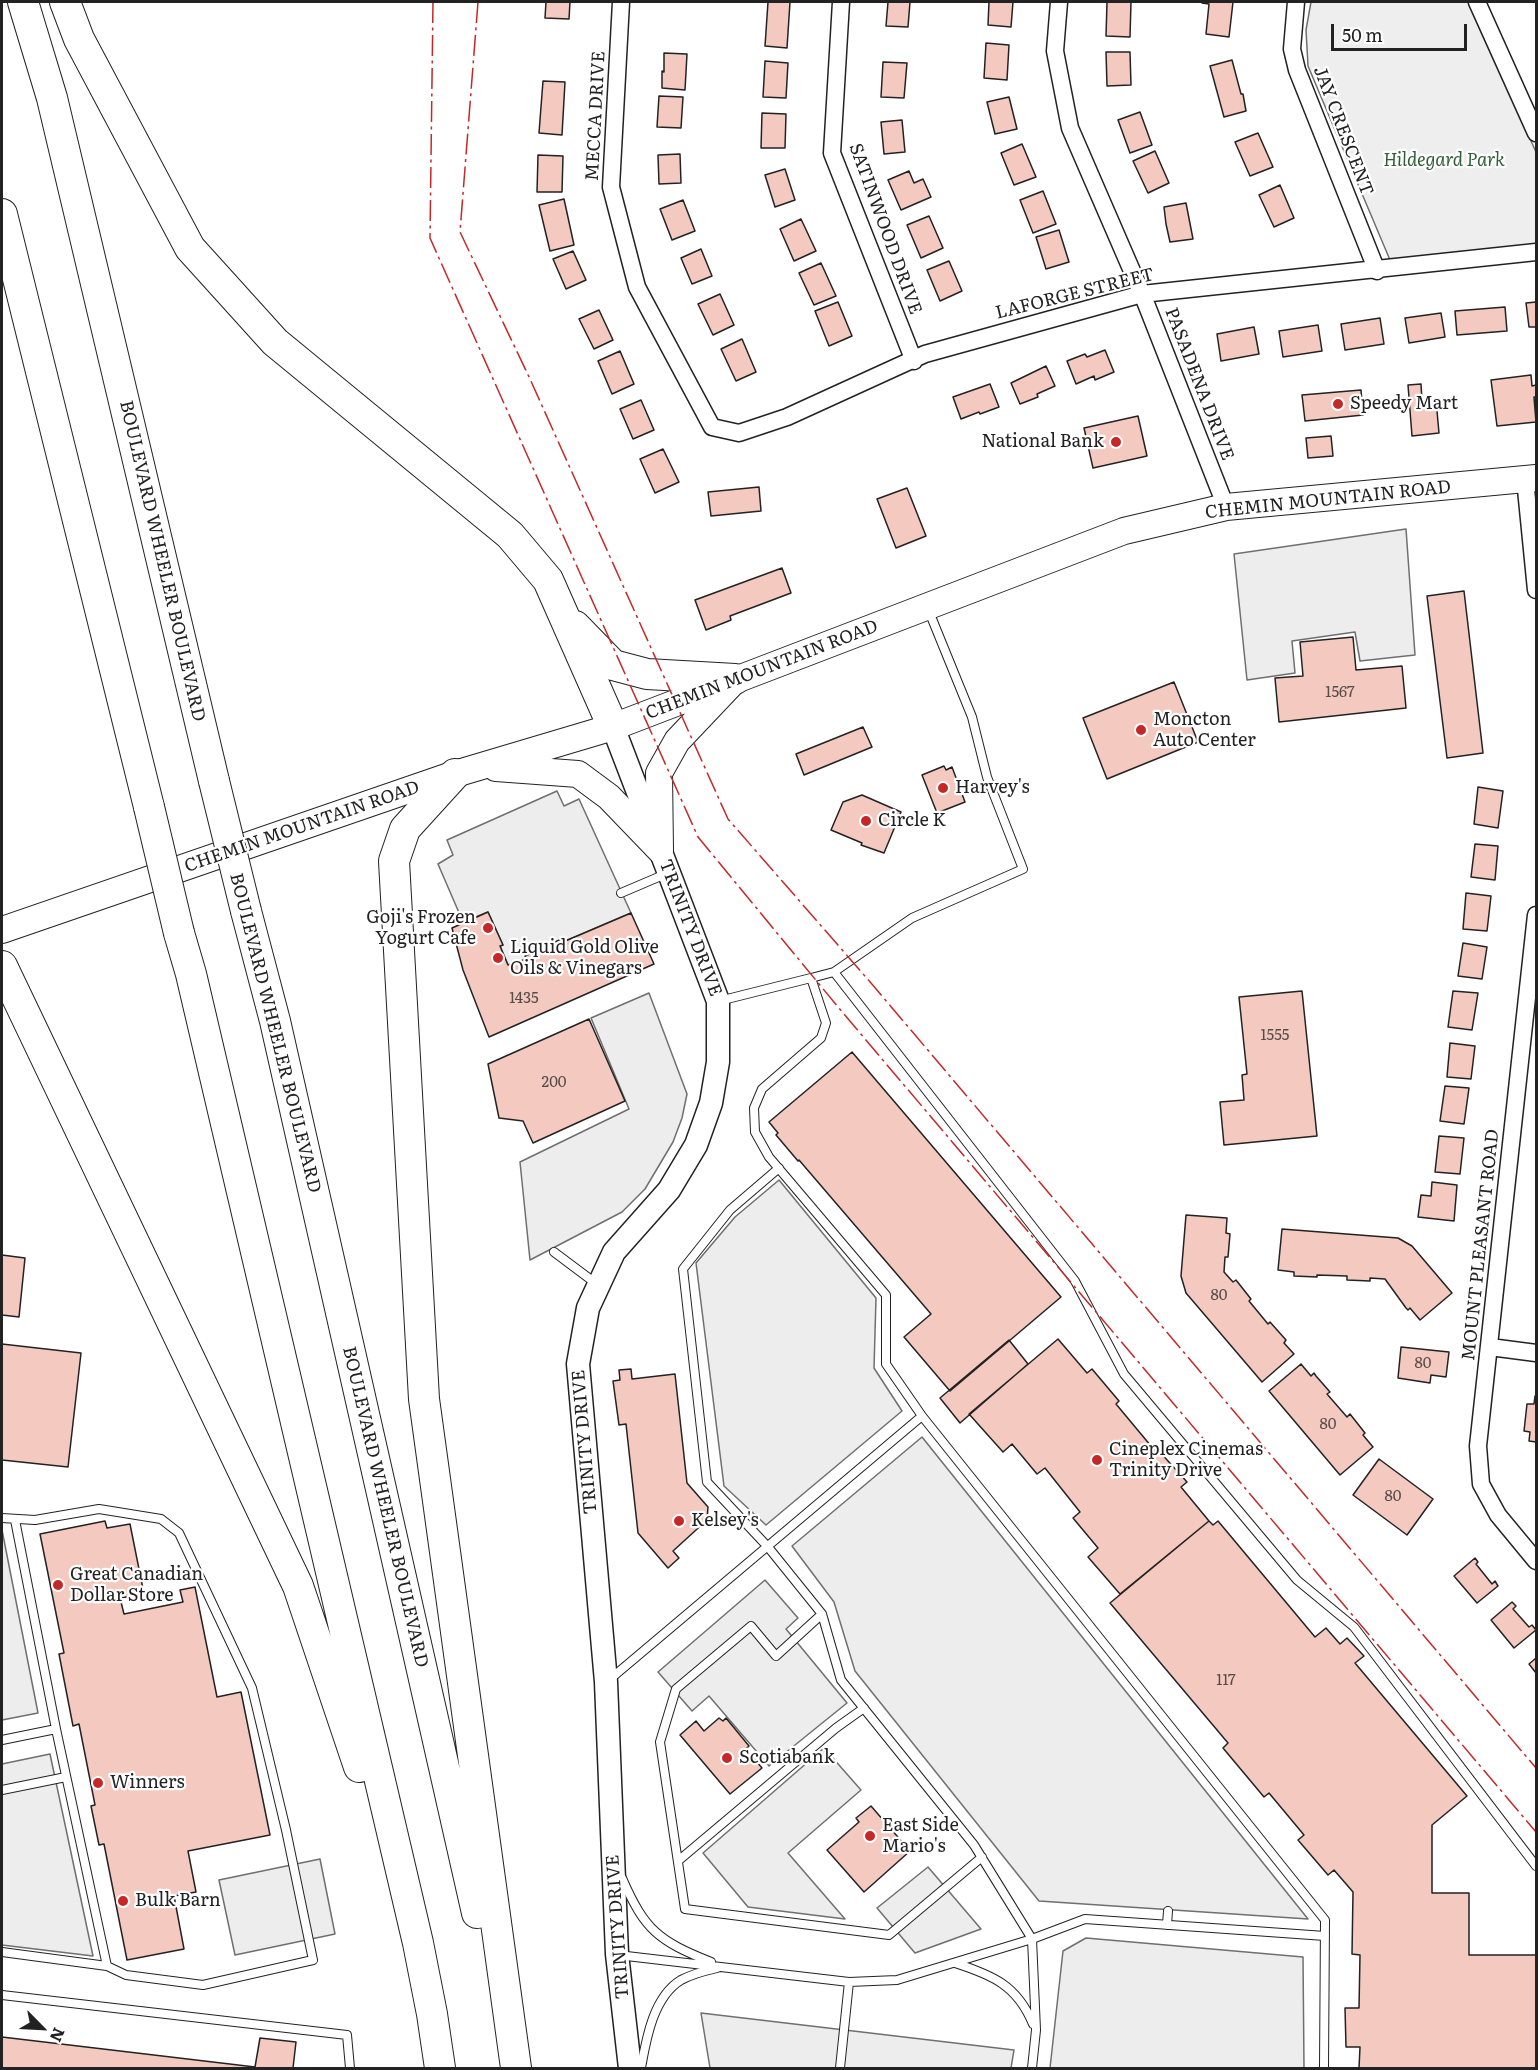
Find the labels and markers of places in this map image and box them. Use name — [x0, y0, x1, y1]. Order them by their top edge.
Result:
place label: Speedy Mart — [1350, 393, 1458, 415]
marker: Speedy Mart — [1331, 397, 1345, 411]
place label: National Bank — [982, 431, 1104, 453]
marker: National Bank — [1109, 435, 1123, 449]
place label: Moncton Auto Center — [1153, 709, 1256, 752]
marker: Moncton Auto Center — [1134, 723, 1148, 737]
place label: Harvey's — [955, 777, 1030, 799]
marker: Harvey's — [936, 781, 950, 795]
place label: Circle K — [878, 810, 946, 832]
marker: Circle K — [859, 814, 873, 828]
place label: Goji's Frozen Yogurt Cafe — [366, 907, 476, 950]
marker: Goji's Frozen Yogurt Cafe — [481, 921, 495, 935]
place label: Liquid Gold Olive Oils & Vinegars — [510, 937, 659, 980]
marker: Liquid Gold Olive Oils & Vinegars — [491, 951, 505, 965]
place label: Cineplex Cinemas Trinity Drive — [1109, 1439, 1263, 1482]
marker: Cineplex Cinemas Trinity Drive — [1090, 1453, 1104, 1467]
place label: Kelsey's — [691, 1510, 759, 1532]
marker: Kelsey's — [672, 1514, 686, 1528]
place label: Great Canadian Dollar Store — [70, 1564, 203, 1606]
marker: Great Canadian Dollar Store — [51, 1578, 65, 1592]
place label: Scotiabank — [739, 1747, 835, 1769]
marker: Scotiabank — [720, 1751, 734, 1765]
place label: Winners — [110, 1772, 185, 1794]
marker: Winners — [91, 1776, 105, 1790]
place label: East Side Mario's — [882, 1815, 959, 1858]
marker: East Side Mario's — [863, 1829, 877, 1843]
place label: Bulk Barn — [135, 1890, 221, 1912]
marker: Bulk Barn — [116, 1894, 130, 1908]

